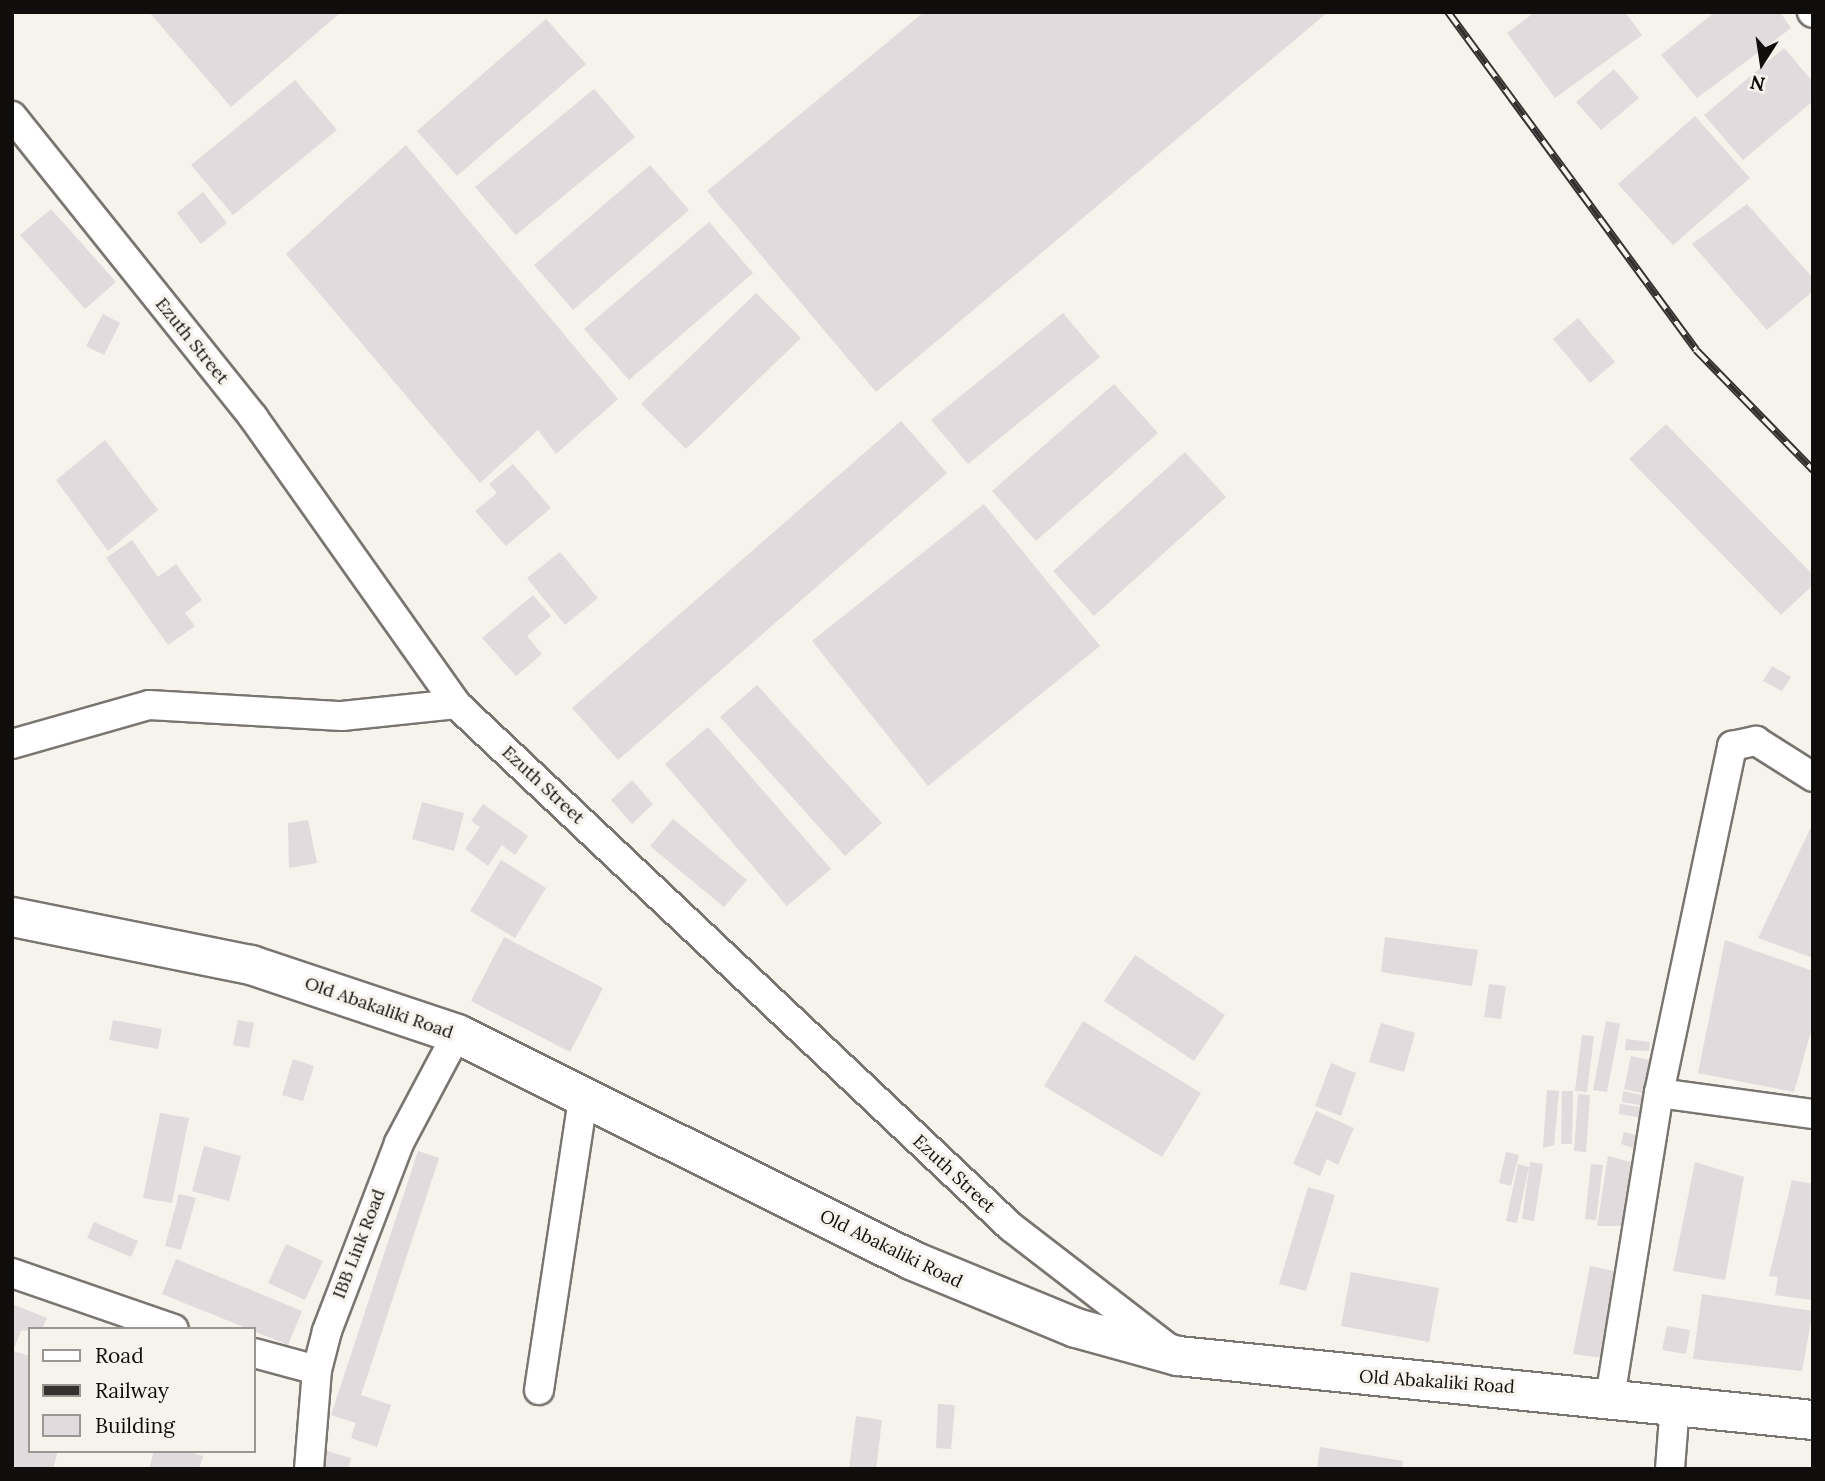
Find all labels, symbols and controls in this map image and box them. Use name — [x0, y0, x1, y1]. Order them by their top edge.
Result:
north arrow — [1727, 28, 1797, 98]
text: N — [1748, 70, 1767, 97]
street label: Ezuth Street — [151, 294, 233, 388]
street label: Ezuth Street — [497, 741, 589, 829]
street label: Old Abakaliki Road — [302, 972, 456, 1044]
street label: Ezuth Street — [908, 1130, 1000, 1218]
street label: IBB Link Road — [328, 1186, 390, 1302]
street label: Old Abakaliki Road — [816, 1205, 966, 1293]
legend — [28, 1327, 256, 1453]
text: Road — [95, 1342, 144, 1369]
street label: Old Abakaliki Road — [1359, 1366, 1515, 1398]
text: Railway — [95, 1377, 169, 1404]
text: Building — [95, 1412, 175, 1439]

